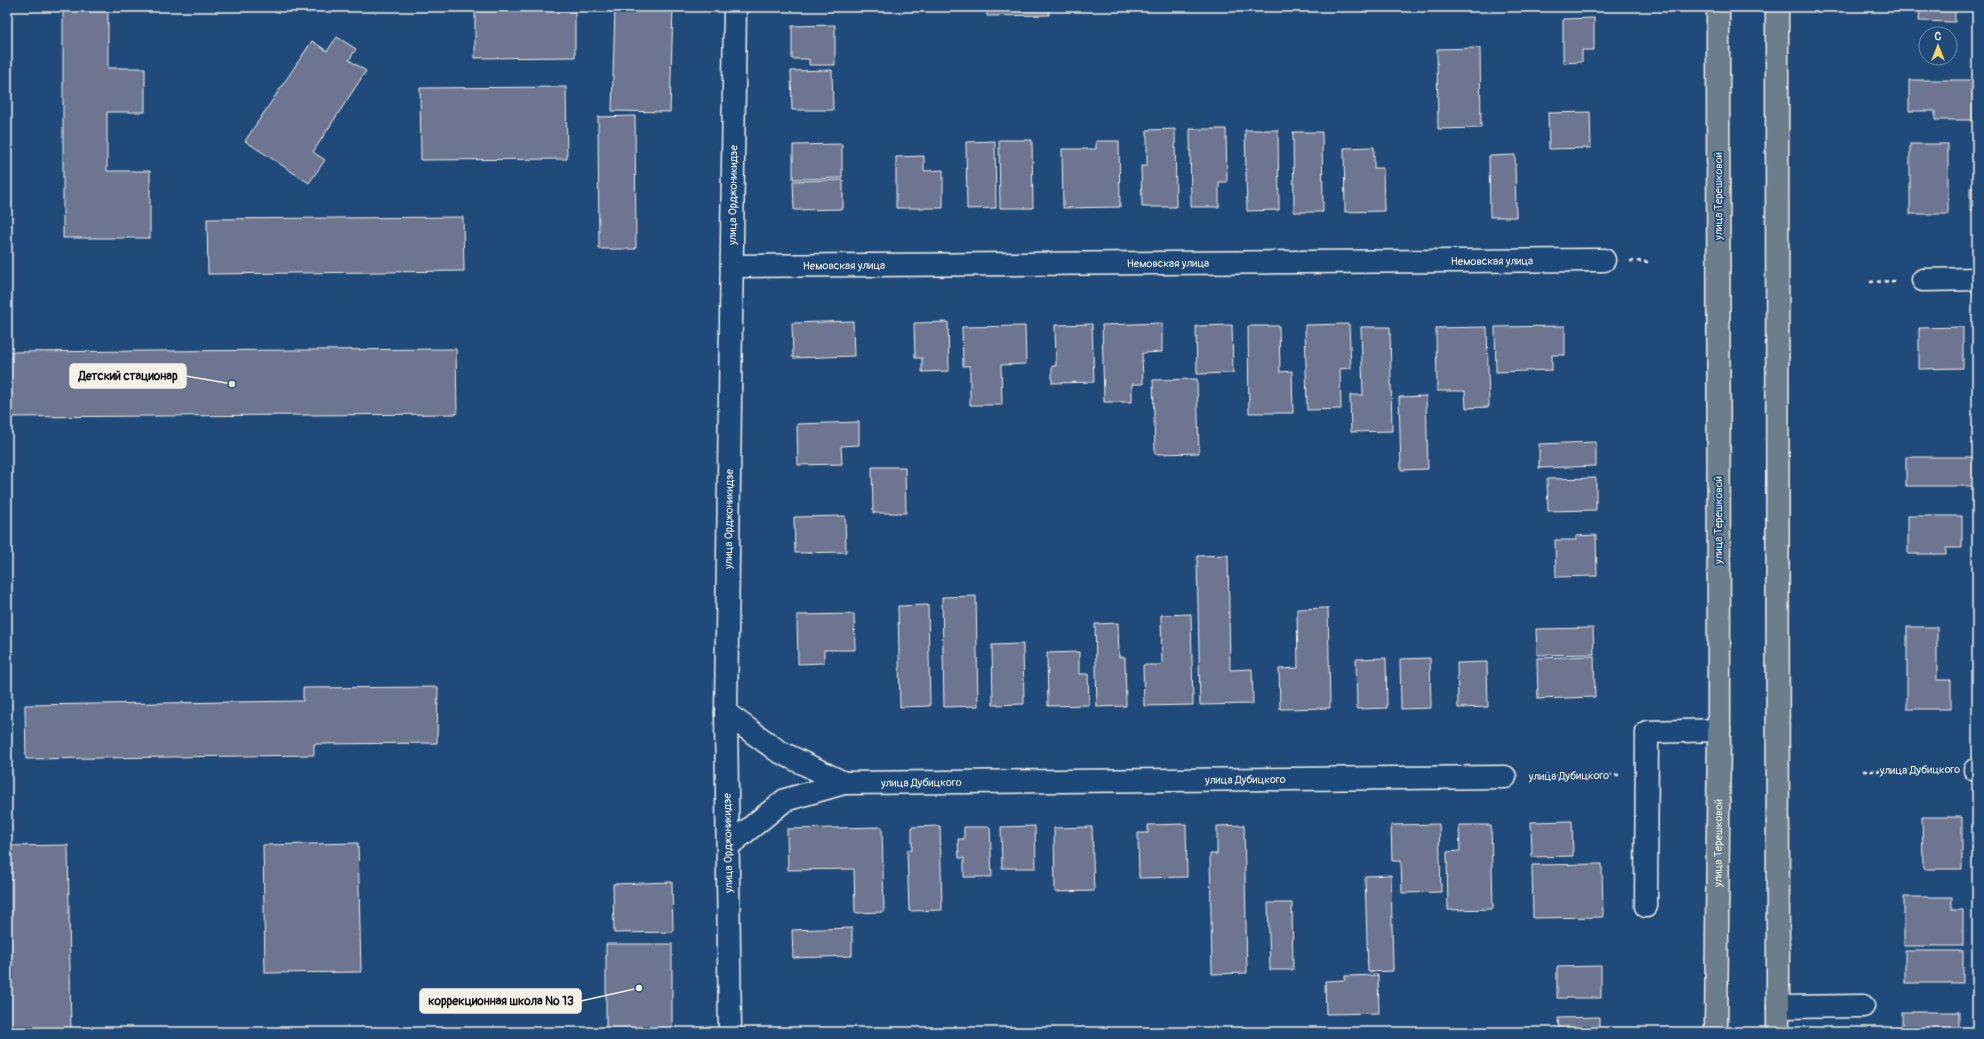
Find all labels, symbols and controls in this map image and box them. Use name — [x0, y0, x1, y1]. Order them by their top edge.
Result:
north arrow — [1918, 26, 1958, 66]
text: С — [1935, 30, 1942, 43]
street label: улица Орджоникидзе — [725, 144, 740, 246]
street label: улица Терешковой — [1712, 152, 1725, 241]
street label: Немовская улица — [1451, 254, 1533, 268]
street label: Немовская улица — [1127, 256, 1209, 270]
street label: Немовская улица — [803, 258, 885, 272]
callout: Детский стационар — [70, 364, 186, 388]
text: Детский стационар — [77, 369, 178, 384]
street label: улица Орджоникидзе — [721, 468, 736, 570]
street label: улица Терешковой — [1712, 476, 1725, 565]
street label: улица Дубицкого — [1879, 763, 1960, 777]
street label: улица Дубицкого — [1528, 769, 1609, 783]
street label: улица Дубицкого — [1204, 772, 1286, 786]
street label: улица Дубицкого — [880, 775, 962, 789]
street label: улица Орджоникидзе — [721, 792, 735, 894]
street label: улица Терешковой — [1711, 799, 1725, 888]
callout: коррекционная школа № 13 — [420, 989, 581, 1013]
text: коррекционная школа № 13 — [428, 994, 574, 1009]

